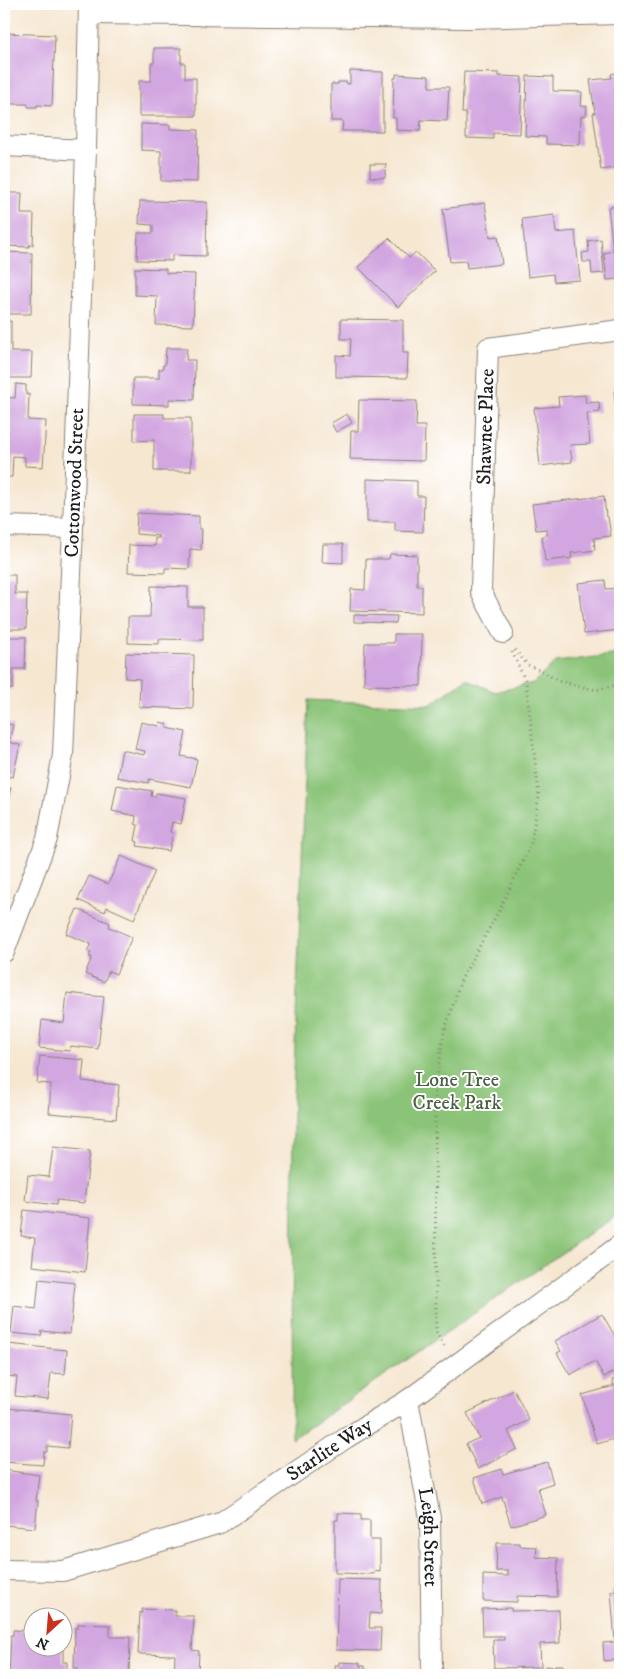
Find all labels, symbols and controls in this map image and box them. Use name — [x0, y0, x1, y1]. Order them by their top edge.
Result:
street label: Shawnee Place — [472, 368, 500, 485]
street label: Cottonwood Street — [59, 407, 90, 558]
park label: Lone Tree Creek Park — [413, 1068, 501, 1116]
street label: Starlite Way — [282, 1412, 377, 1487]
street label: Leigh Street — [412, 1485, 443, 1587]
north arrow — [22, 1606, 72, 1656]
text: N — [33, 1632, 52, 1653]

